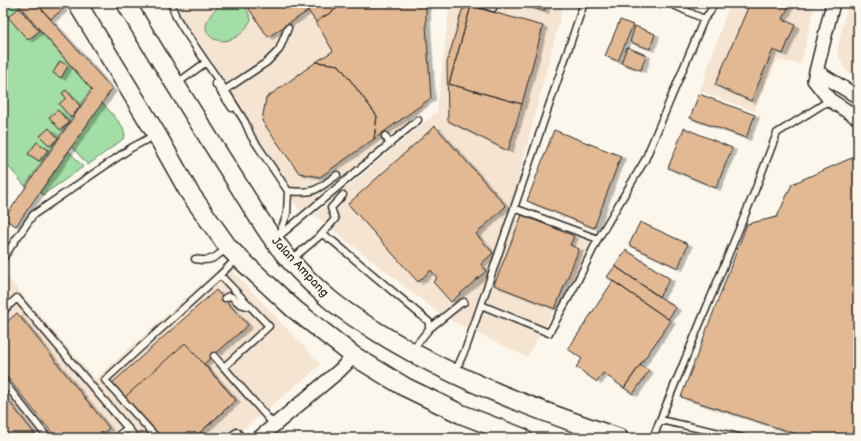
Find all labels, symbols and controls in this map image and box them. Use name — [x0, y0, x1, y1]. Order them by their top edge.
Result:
street label: Jalan Ampang — [268, 234, 332, 300]

